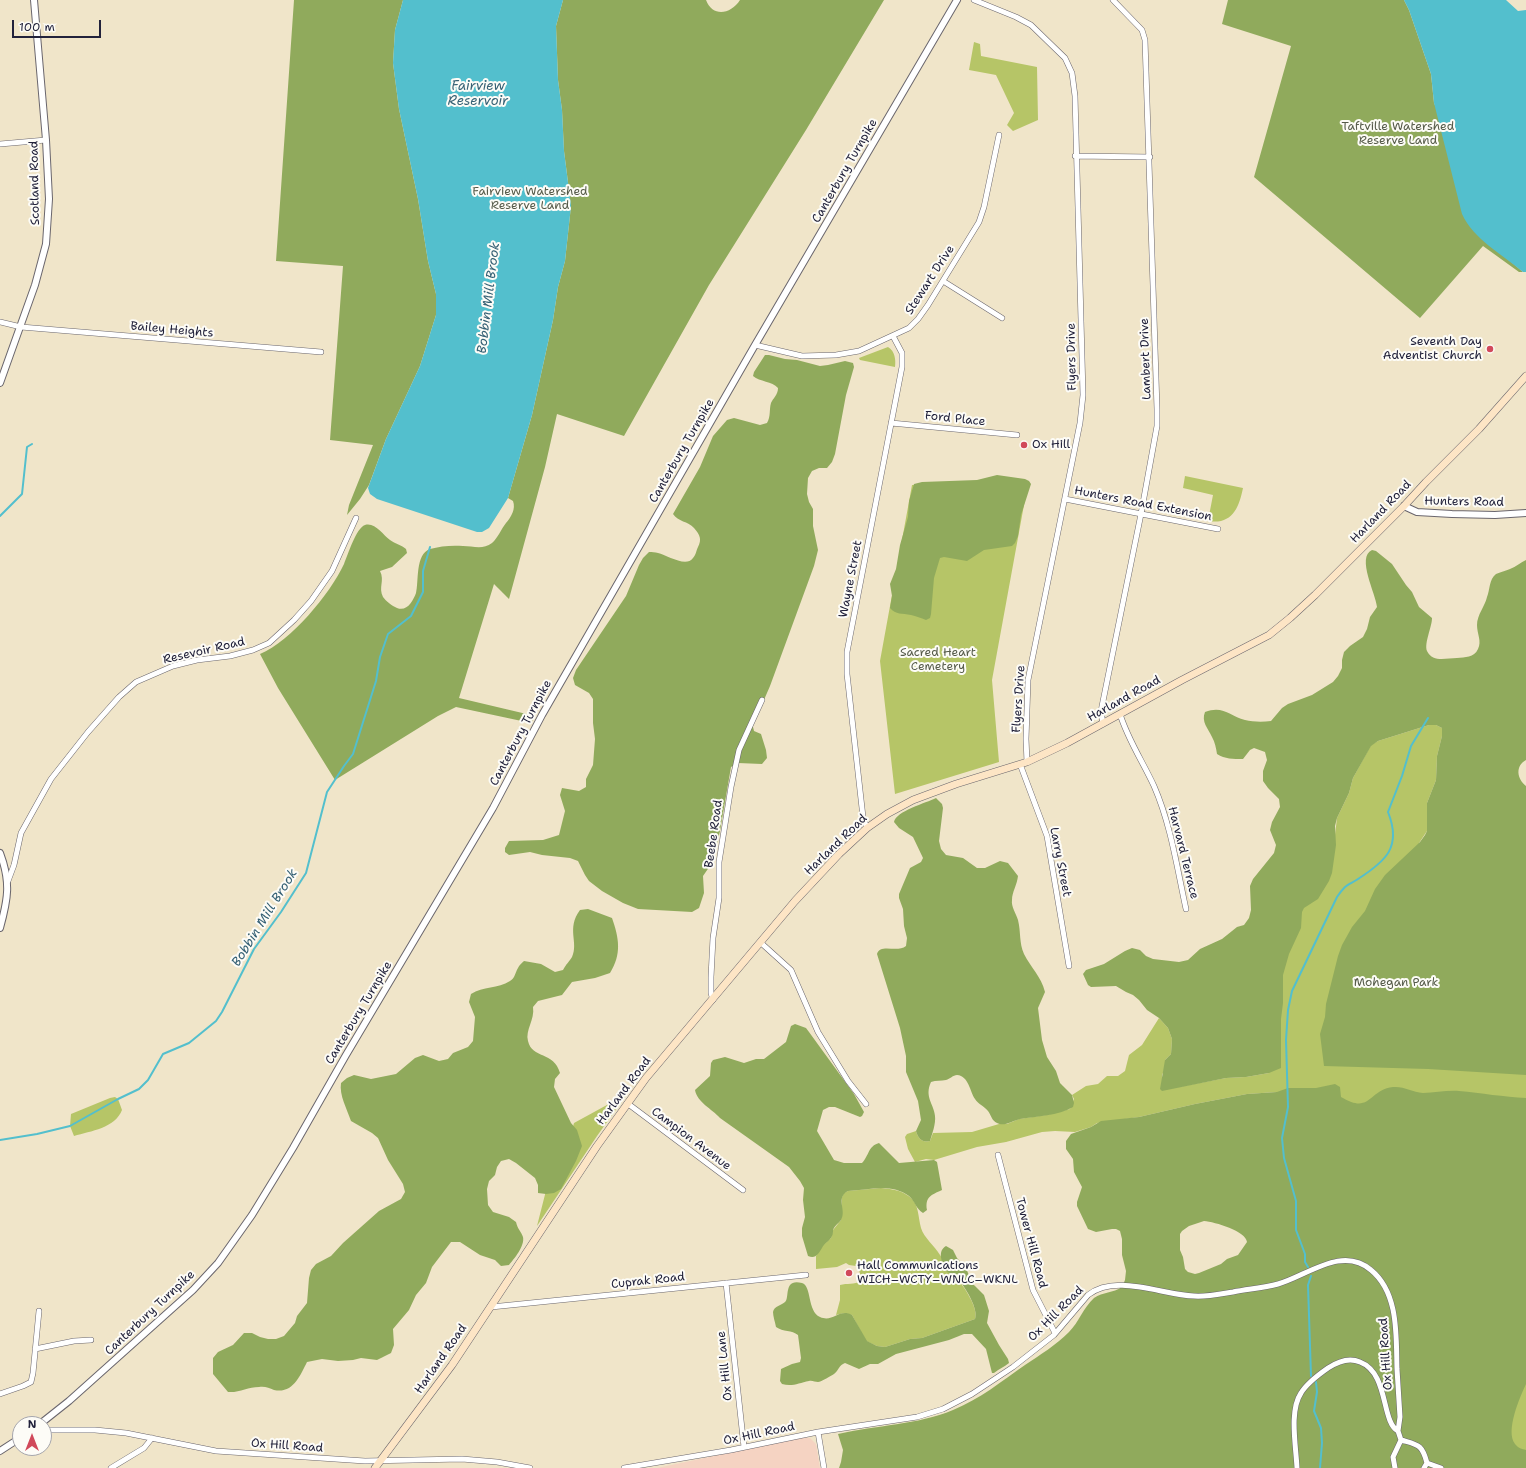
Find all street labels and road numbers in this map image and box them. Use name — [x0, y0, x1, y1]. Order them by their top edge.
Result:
street label: Canterbury Turnpike — [809, 116, 881, 226]
street label: Scotland Road — [27, 141, 43, 225]
street label: Stewart Drive — [902, 243, 958, 317]
street label: Lambert Drive — [1137, 318, 1155, 400]
street label: Bailey Heights — [130, 319, 214, 341]
street label: Flyers Drive — [1064, 323, 1080, 391]
street label: Canterbury Turnpike — [646, 396, 718, 506]
street label: Ford Place — [924, 409, 986, 429]
street label: Harland Road — [1348, 478, 1414, 546]
street label: Hunters Road Extension — [1073, 484, 1213, 524]
street label: Hunters Road — [1424, 494, 1504, 510]
street label: Wayne Street — [836, 539, 866, 619]
street label: Resevoir Road — [162, 635, 246, 667]
street label: Flyers Drive — [1009, 665, 1029, 733]
street label: Harland Road — [1085, 673, 1163, 725]
street label: Canterbury Turnpike — [487, 678, 555, 788]
street label: Beebe Road — [702, 799, 726, 869]
street label: Harvard Terrace — [1165, 805, 1201, 901]
street label: Harland Road — [802, 812, 870, 878]
street label: Larry Street — [1046, 826, 1074, 898]
street label: Canterbury Turnpike — [323, 959, 395, 1067]
street label: Harland Road — [594, 1054, 654, 1128]
street label: Campion Avenue — [648, 1104, 734, 1174]
street label: Tower Hill Road — [1012, 1196, 1050, 1290]
street label: Canterbury Turnpike — [102, 1268, 198, 1358]
street label: Cuprak Road — [610, 1270, 686, 1292]
street label: Ox Hill Road — [1025, 1283, 1087, 1345]
street label: Ox Hill Road — [1376, 1317, 1396, 1391]
street label: Harland Road — [412, 1322, 470, 1396]
street label: Ox Hill Lane — [714, 1330, 736, 1402]
street label: Ox Hill Road — [722, 1419, 796, 1449]
street label: Ox Hill Road — [250, 1436, 324, 1456]

